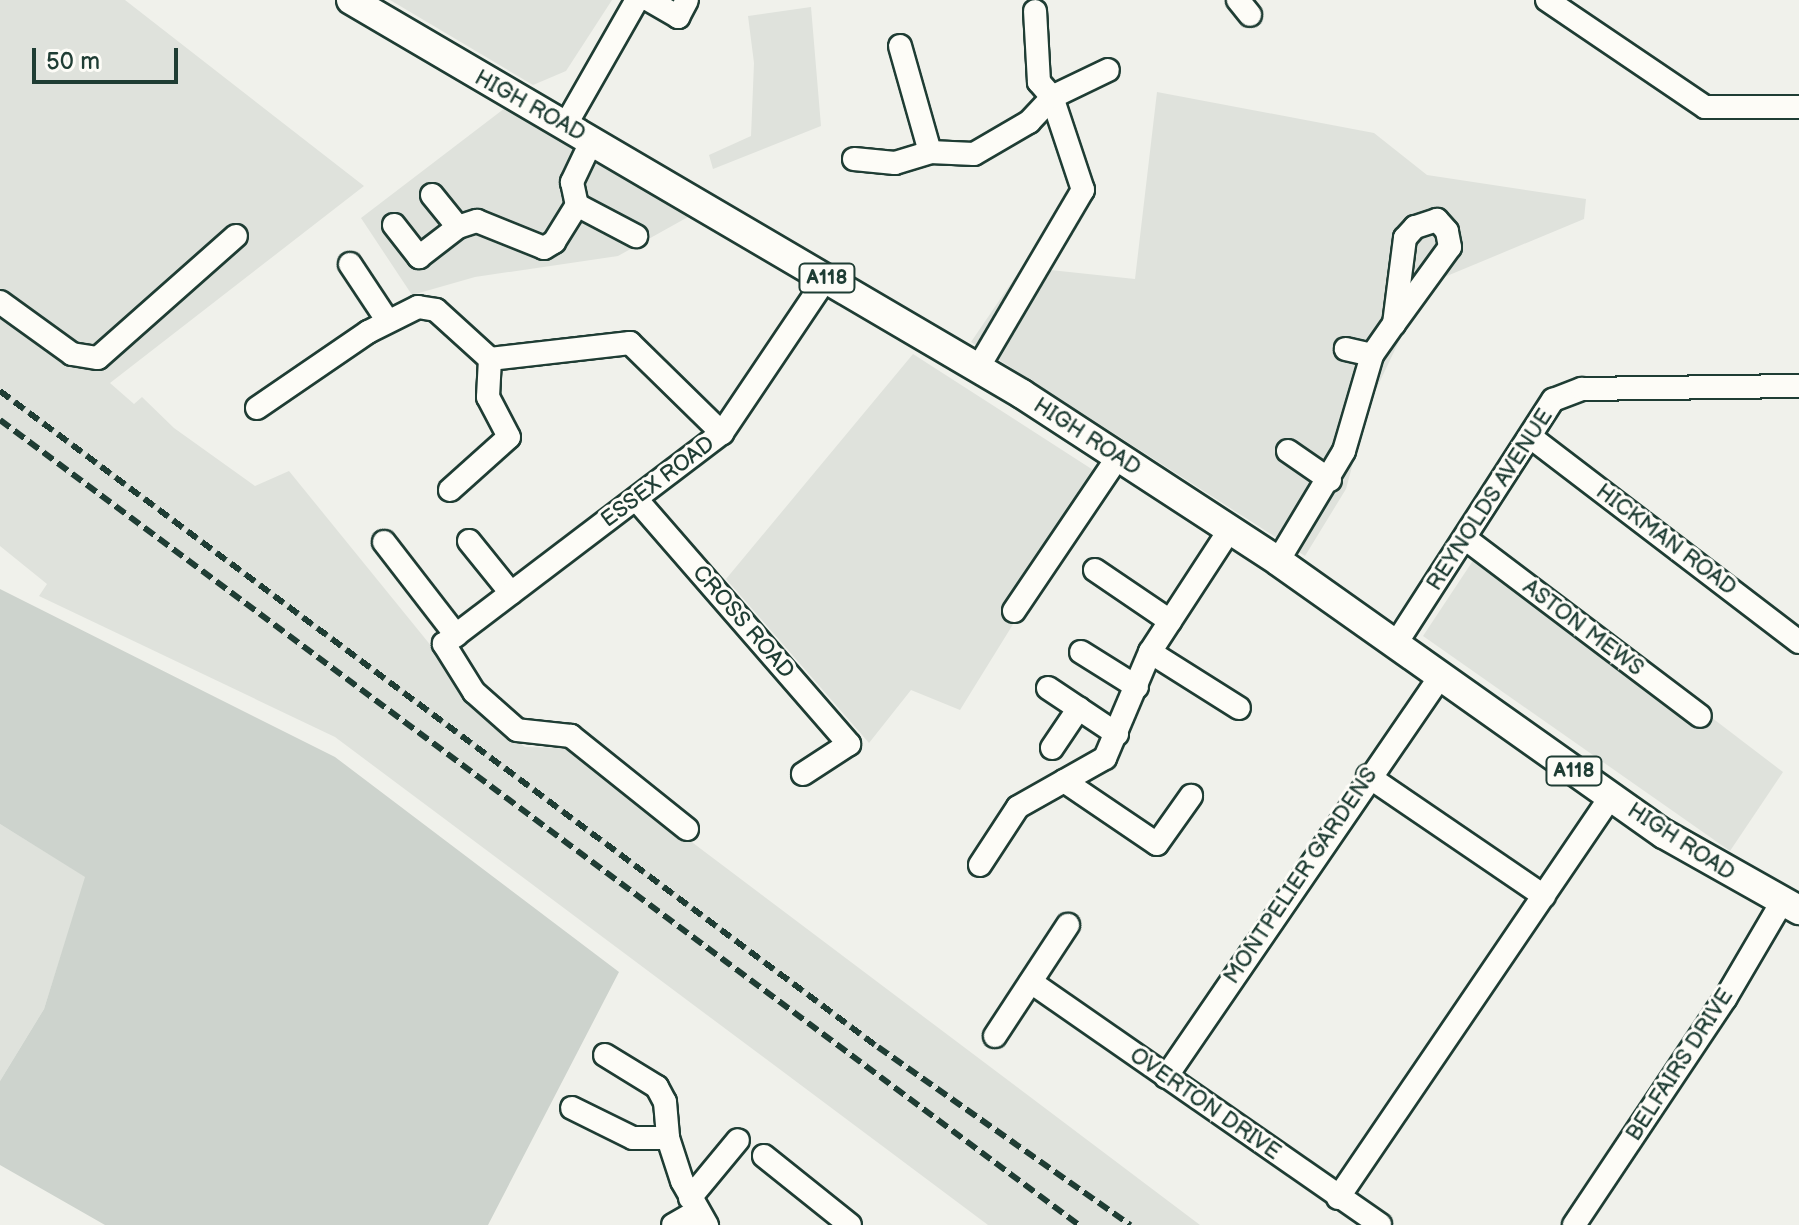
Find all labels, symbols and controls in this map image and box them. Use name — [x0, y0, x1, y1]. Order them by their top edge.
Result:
scale bar — [36, 32, 182, 82]
text: 50 m — [46, 47, 100, 76]
street label: HIGH ROAD — [470, 65, 590, 147]
road number: A118 — [797, 262, 857, 294]
street label: HIGH ROAD — [1028, 393, 1146, 481]
street label: REYNOLDS AVENUE — [1421, 404, 1559, 596]
street label: ESSEX ROAD — [596, 431, 720, 533]
street label: HICKMAN ROAD — [1591, 479, 1741, 601]
street label: CROSS ROAD — [687, 560, 799, 684]
street label: ASTON MEWS — [1517, 574, 1649, 682]
road number: A118 — [1544, 755, 1604, 787]
street label: MONTPELIER GARDENS — [1219, 763, 1383, 989]
street label: HIGH ROAD — [1622, 798, 1740, 886]
street label: BELFAIRS DRIVE — [1621, 984, 1739, 1146]
street label: OVERTON DRIVE — [1125, 1042, 1285, 1166]

